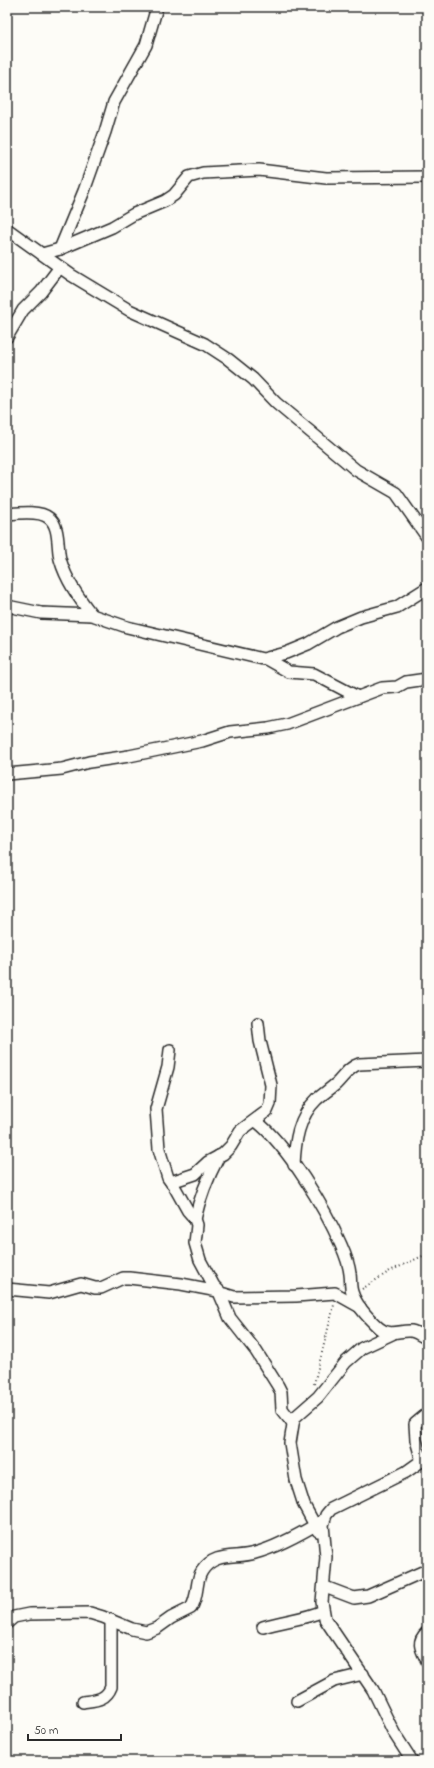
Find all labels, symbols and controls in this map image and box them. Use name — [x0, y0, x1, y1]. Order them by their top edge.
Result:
scale bar — [28, 1716, 121, 1742]
text: 50 m — [34, 1722, 58, 1740]

